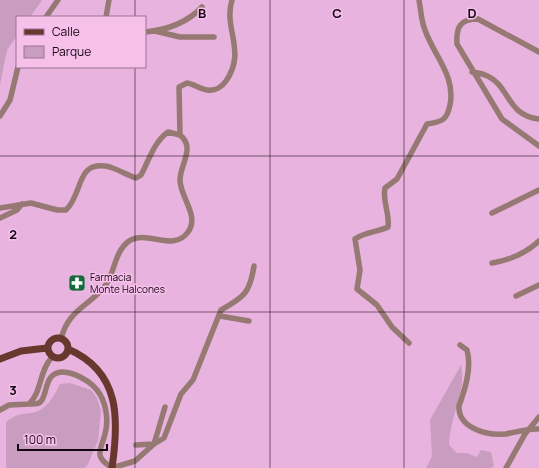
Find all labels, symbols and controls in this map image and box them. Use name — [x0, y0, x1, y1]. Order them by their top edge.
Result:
text: B — [198, 4, 206, 22]
text: C — [332, 4, 342, 22]
text: D — [467, 4, 477, 22]
legend — [16, 16, 146, 68]
text: Calle — [52, 23, 80, 40]
text: Parque — [52, 43, 91, 60]
text: 2 — [9, 225, 17, 243]
place label: Farmacia Monte Halcones — [90, 270, 165, 296]
pharmacy icon: Farmacia Monte Halcones — [67, 273, 87, 293]
text: 3 — [9, 381, 17, 399]
scale bar — [18, 426, 107, 452]
text: 100 m — [24, 431, 56, 448]

